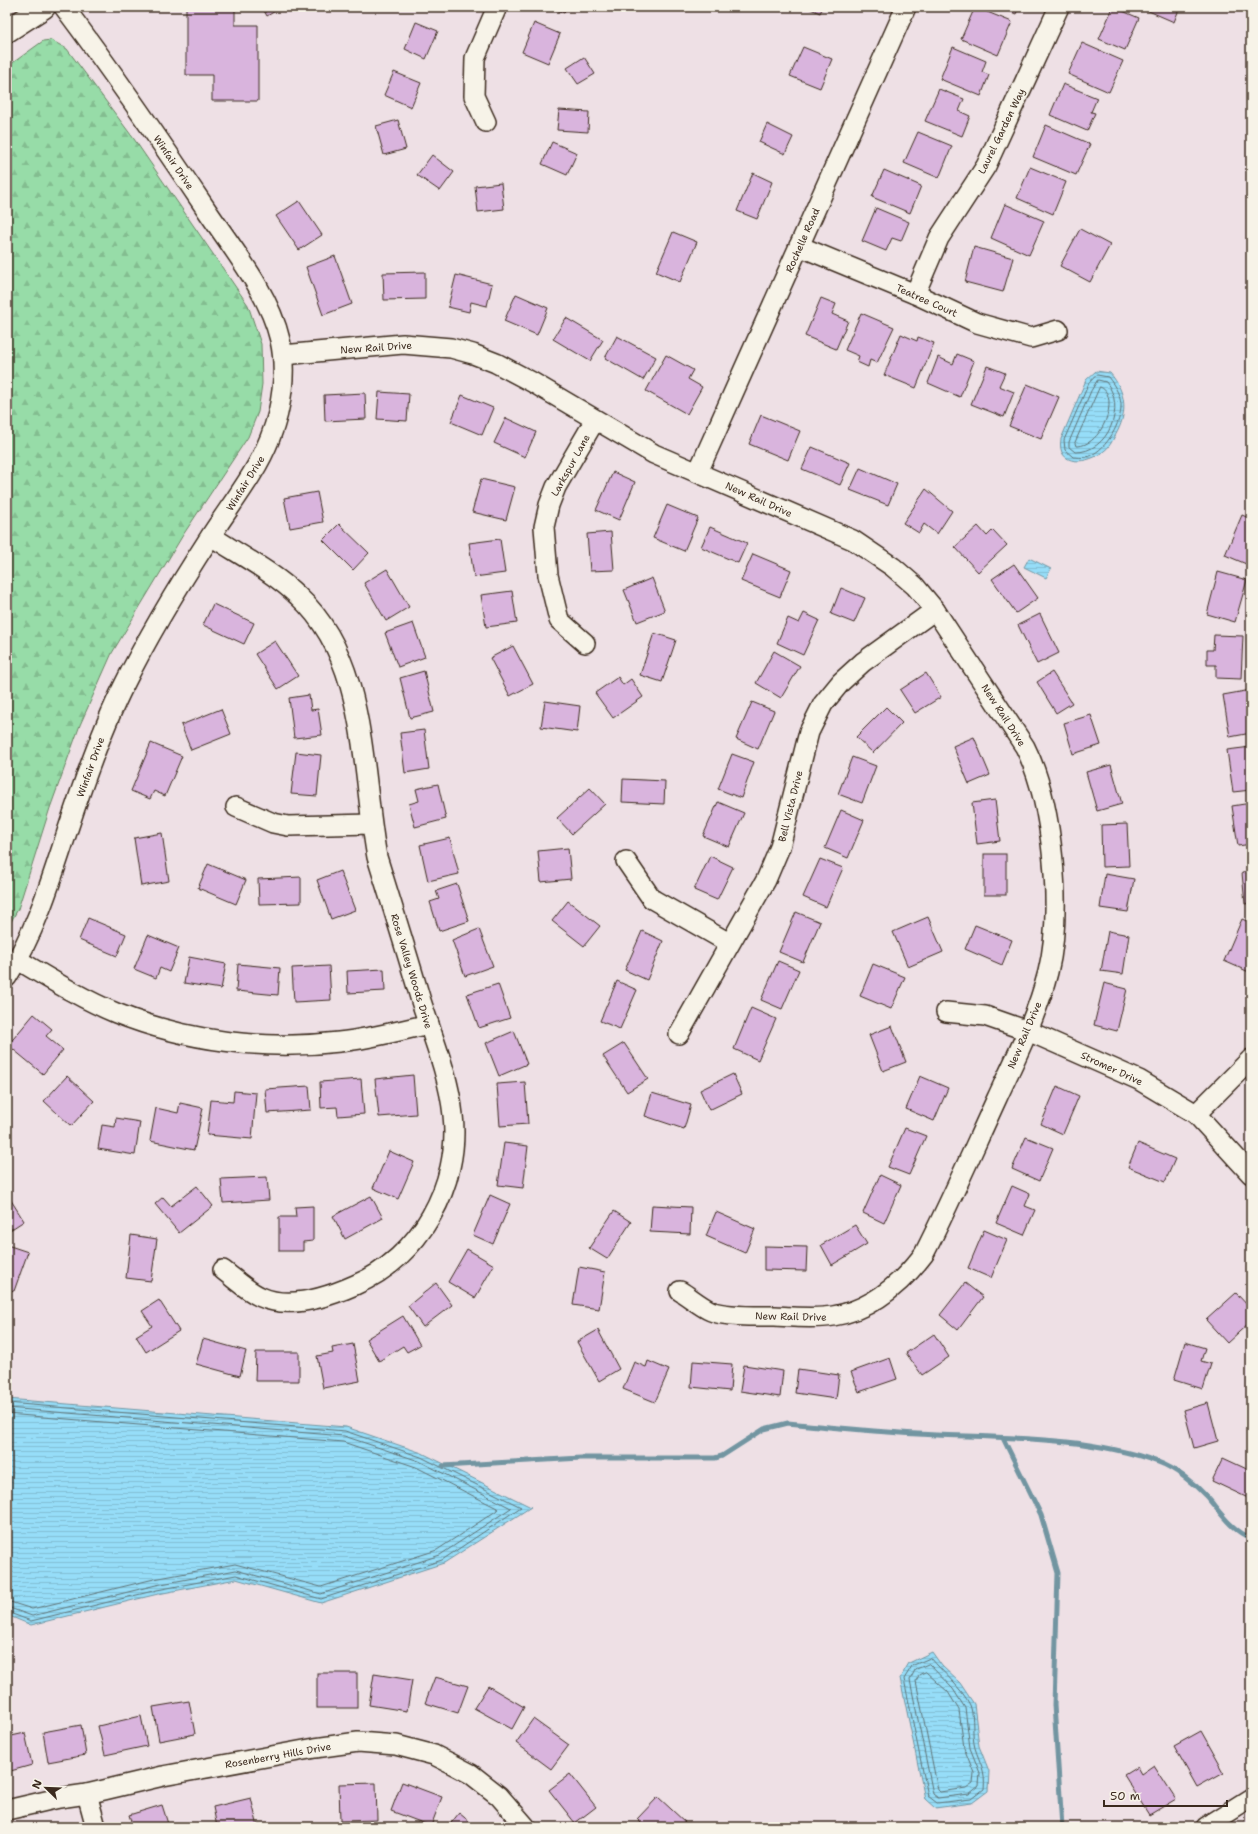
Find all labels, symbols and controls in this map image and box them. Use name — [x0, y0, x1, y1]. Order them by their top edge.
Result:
street label: Laurel Garden Way — [975, 86, 1028, 176]
street label: Winfair Drive — [151, 133, 197, 192]
street label: Rochelle Road — [782, 205, 823, 275]
street label: Teatree Court — [894, 281, 960, 320]
street label: New Rail Drive — [340, 338, 413, 356]
street label: Larkspur Lane — [548, 432, 593, 499]
street label: Winfair Drive — [223, 453, 268, 513]
street label: New Rail Drive — [723, 479, 795, 520]
street label: New Rail Drive — [979, 682, 1029, 749]
street label: Winfair Drive — [74, 735, 107, 799]
street label: Bell Vista Drive — [775, 769, 806, 843]
street label: Rose Valley Woods Drive — [388, 912, 435, 1031]
street label: New Rail Drive — [1004, 999, 1045, 1071]
street label: Stromer Drive — [1079, 1048, 1145, 1089]
street label: New Rail Drive — [755, 1309, 827, 1324]
street label: Rosenberry Hills Drive — [224, 1740, 332, 1771]
north arrow — [26, 1768, 66, 1808]
text: N — [29, 1777, 46, 1791]
scale bar — [1104, 1782, 1227, 1808]
text: 50 m — [1110, 1788, 1140, 1804]

